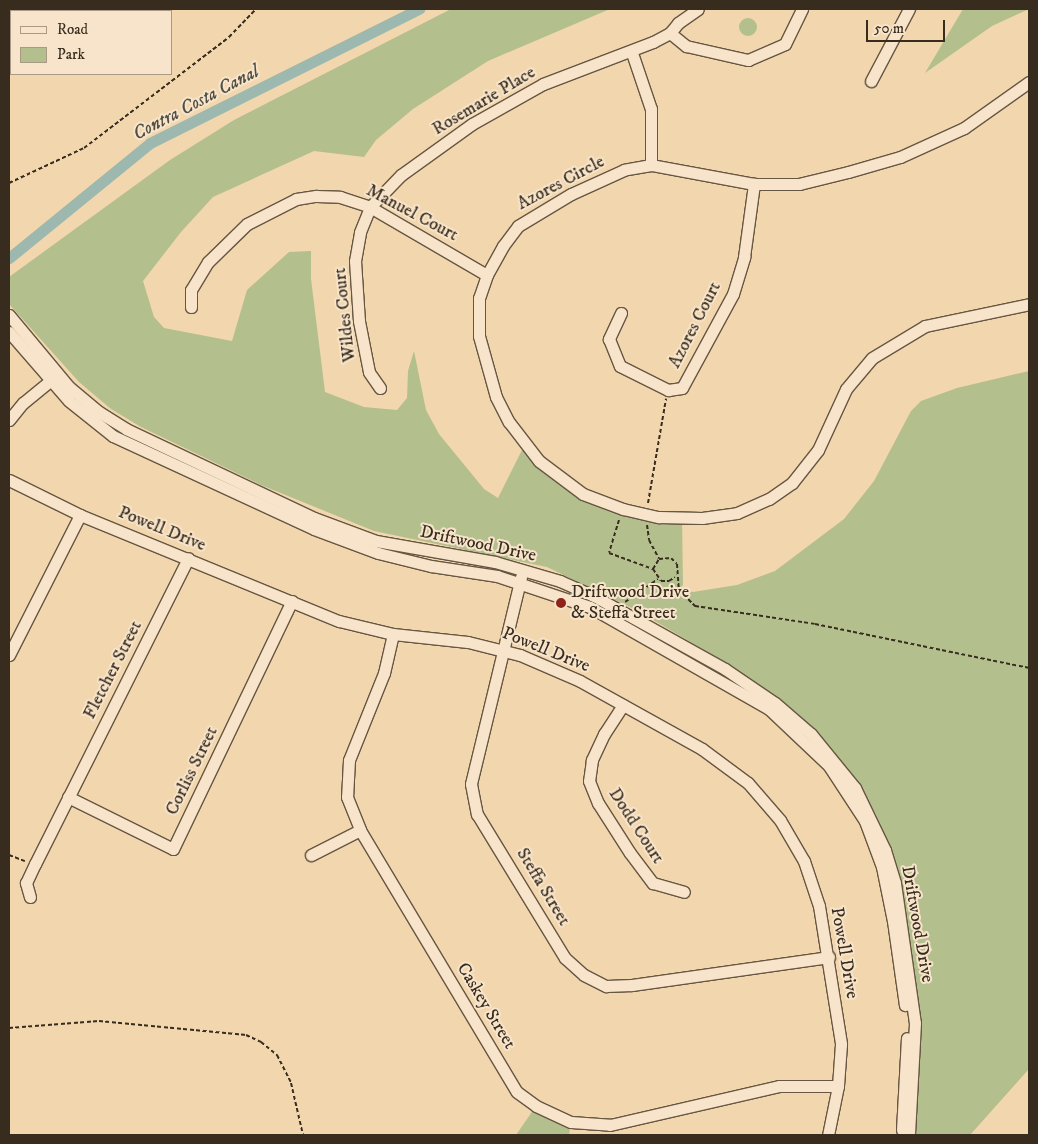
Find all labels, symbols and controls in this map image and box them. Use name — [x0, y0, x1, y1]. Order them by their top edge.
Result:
legend — [10, 10, 172, 75]
scale bar — [868, 10, 947, 42]
text: 50 m — [874, 19, 904, 38]
text: Road — [57, 20, 88, 39]
text: Park — [57, 45, 85, 64]
water label: Contra Costa Canal — [129, 60, 263, 146]
street label: Rosemarie Place — [428, 62, 540, 140]
street label: Azores Circle — [514, 151, 608, 215]
street label: Manuel Court — [362, 180, 462, 246]
street label: Wildes Court — [329, 267, 361, 363]
street label: Azores Court — [664, 278, 726, 372]
street label: Powell Drive — [115, 502, 209, 556]
street label: Driftwood Drive — [418, 521, 538, 567]
place label: Driftwood Drive & Steffa Street — [571, 582, 689, 624]
marker: Driftwood Drive & Steffa Street — [555, 597, 567, 609]
street label: Fletcher Street — [79, 617, 147, 723]
street label: Powell Drive — [499, 623, 593, 677]
street label: Corliss Street — [161, 723, 223, 819]
street label: Dodd Court — [604, 784, 668, 868]
street label: Steffa Street — [511, 844, 575, 930]
street label: Driftwood Drive — [896, 864, 938, 984]
street label: Powell Drive — [825, 906, 863, 1000]
street label: Caskey Street — [452, 959, 520, 1053]

